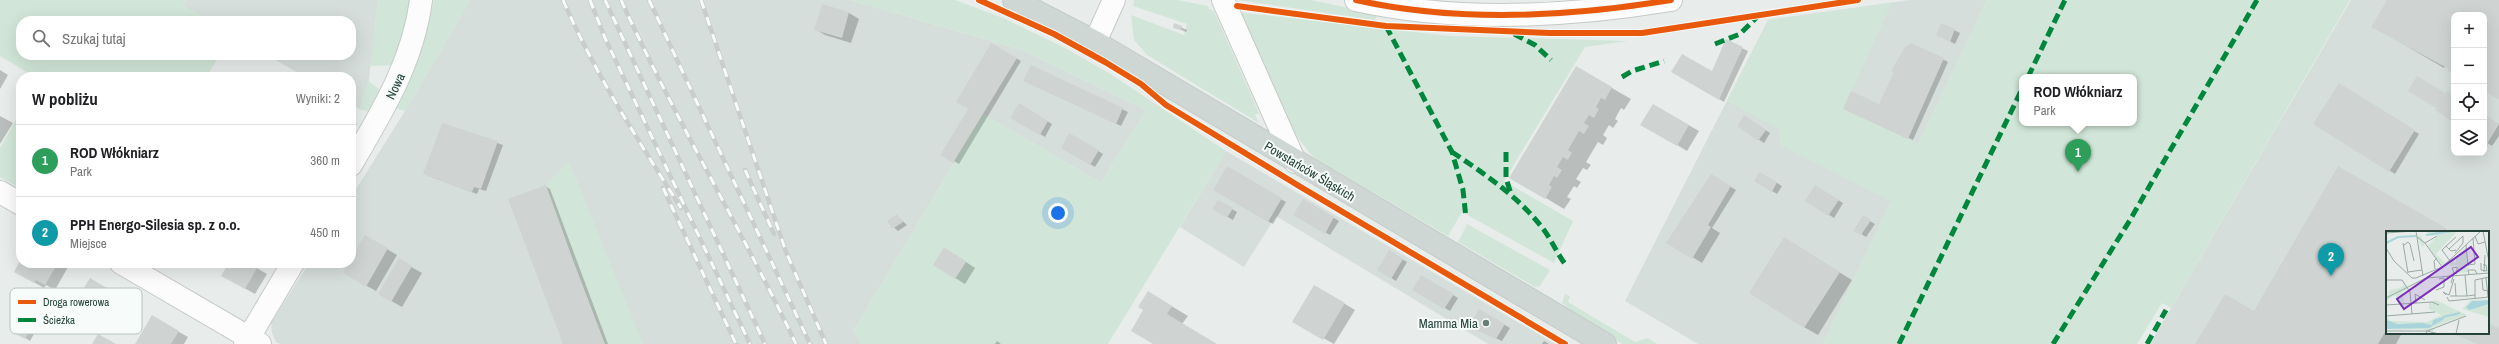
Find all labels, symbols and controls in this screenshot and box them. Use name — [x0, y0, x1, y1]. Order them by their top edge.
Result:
map controls — [2451, 12, 2487, 156]
button: + — [2451, 12, 2487, 48]
search box — [16, 16, 356, 60]
icon: search — [30, 27, 52, 49]
text: Szukaj tutaj — [62, 28, 126, 49]
button: − — [2451, 48, 2487, 84]
street label: Nowa — [382, 70, 409, 102]
popup — [2019, 74, 2137, 126]
text: ROD Włókniarz — [2034, 81, 2122, 102]
button: locate — [2451, 84, 2487, 120]
text: W pobliżu — [32, 87, 98, 110]
text: Wyniki: 2 — [296, 90, 340, 107]
text: Park — [2034, 102, 2055, 119]
button: layers — [2451, 120, 2487, 156]
street label: Powstańców Śląskich — [1261, 138, 1358, 205]
pin: 1 — [2065, 139, 2091, 172]
text: ROD Włókniarz — [70, 142, 159, 163]
text: 1 — [42, 152, 48, 169]
text: 360 m — [310, 152, 340, 169]
text: Park — [70, 163, 92, 180]
your location — [1048, 203, 1068, 223]
text: PPH Energo-Silesia sp. z o.o. — [70, 214, 240, 235]
text: 2 — [42, 224, 48, 241]
text: 450 m — [310, 224, 340, 241]
inset map — [2386, 231, 2489, 334]
text: Miejsce — [70, 235, 107, 252]
pin: 2 — [2318, 243, 2344, 276]
legend — [10, 288, 142, 334]
text: Droga rowerowa — [43, 295, 109, 309]
text: Ścieżka — [43, 313, 75, 327]
place label: Mamma Mia — [1419, 315, 1478, 332]
marker: Mamma Mia — [1481, 318, 1491, 328]

